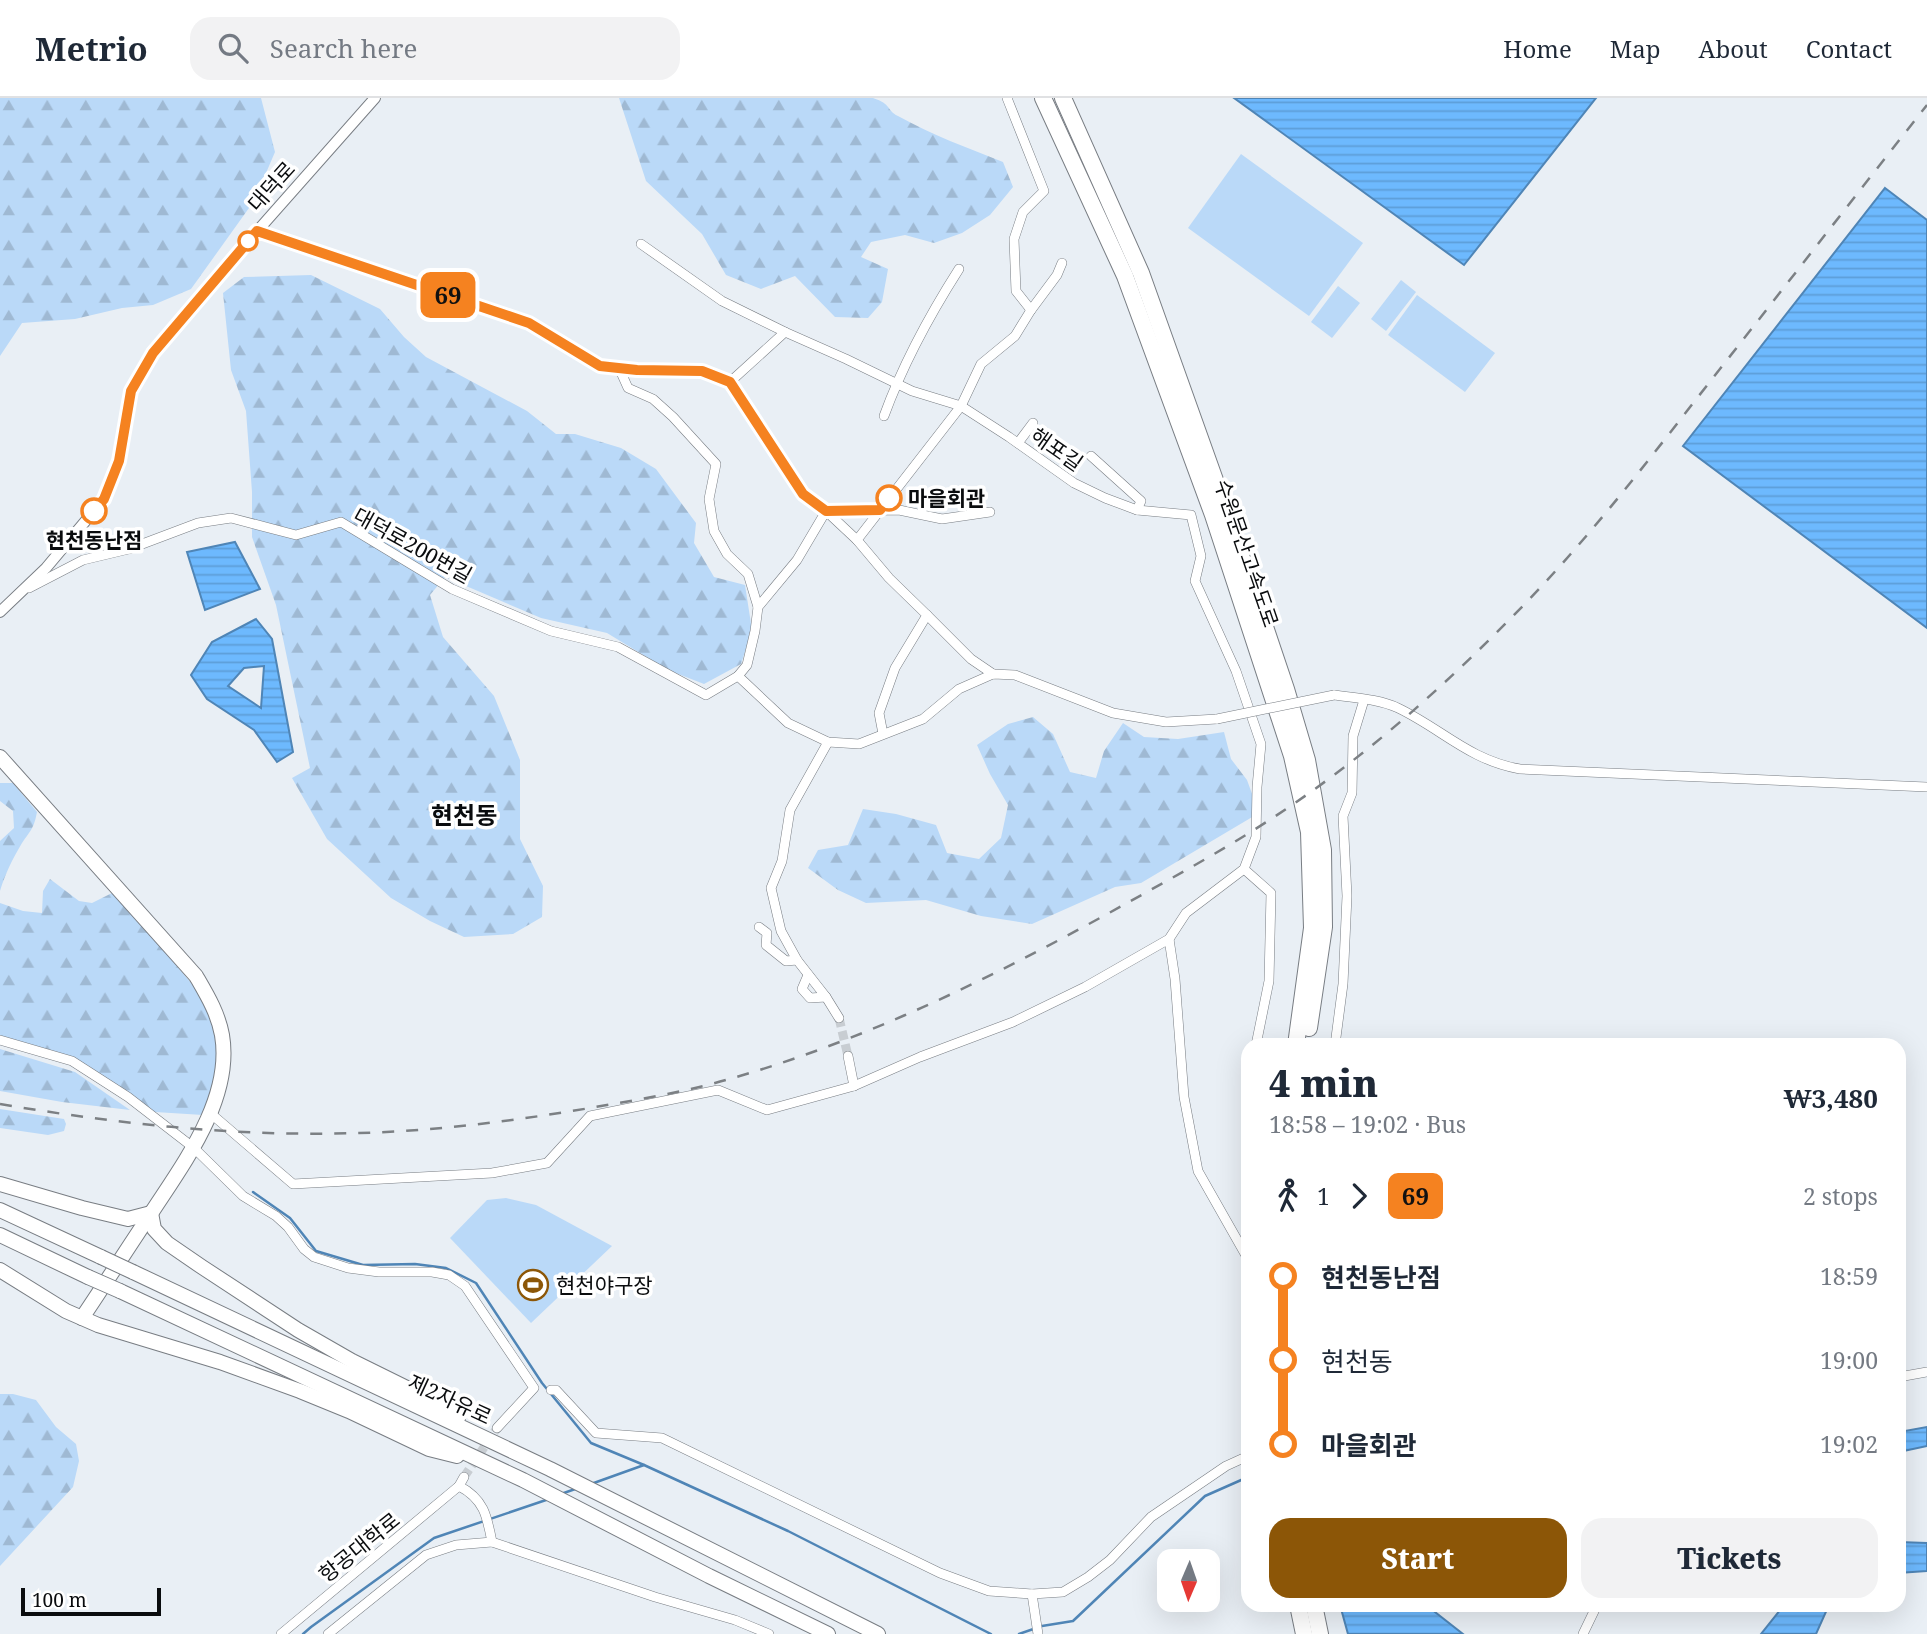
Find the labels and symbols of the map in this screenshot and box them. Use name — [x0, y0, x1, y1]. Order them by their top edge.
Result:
street label: 대덕로 — [241, 155, 301, 217]
unlabelled marker — [238, 231, 258, 251]
line badge: 69 — [416, 272, 480, 318]
street label: 해포길 — [1025, 421, 1089, 477]
street label: 수원문산고속도로 — [1209, 475, 1285, 631]
place label: 마을회관 — [908, 484, 985, 512]
marker: 마을회관 — [876, 485, 902, 511]
marker: 현천동난점 — [81, 498, 107, 524]
street label: 대덕로200번길 — [349, 501, 477, 589]
place label: 현천동난점 — [46, 526, 142, 554]
district label: 현천동 — [431, 798, 497, 831]
sports icon: 현천야구장 — [516, 1268, 550, 1302]
place label: 현천야구장 — [556, 1271, 653, 1299]
street label: 제2자유로 — [404, 1367, 496, 1431]
street label: 항공대학로 — [313, 1506, 405, 1588]
north arrow — [1157, 1549, 1220, 1612]
scale bar — [21, 1585, 161, 1617]

